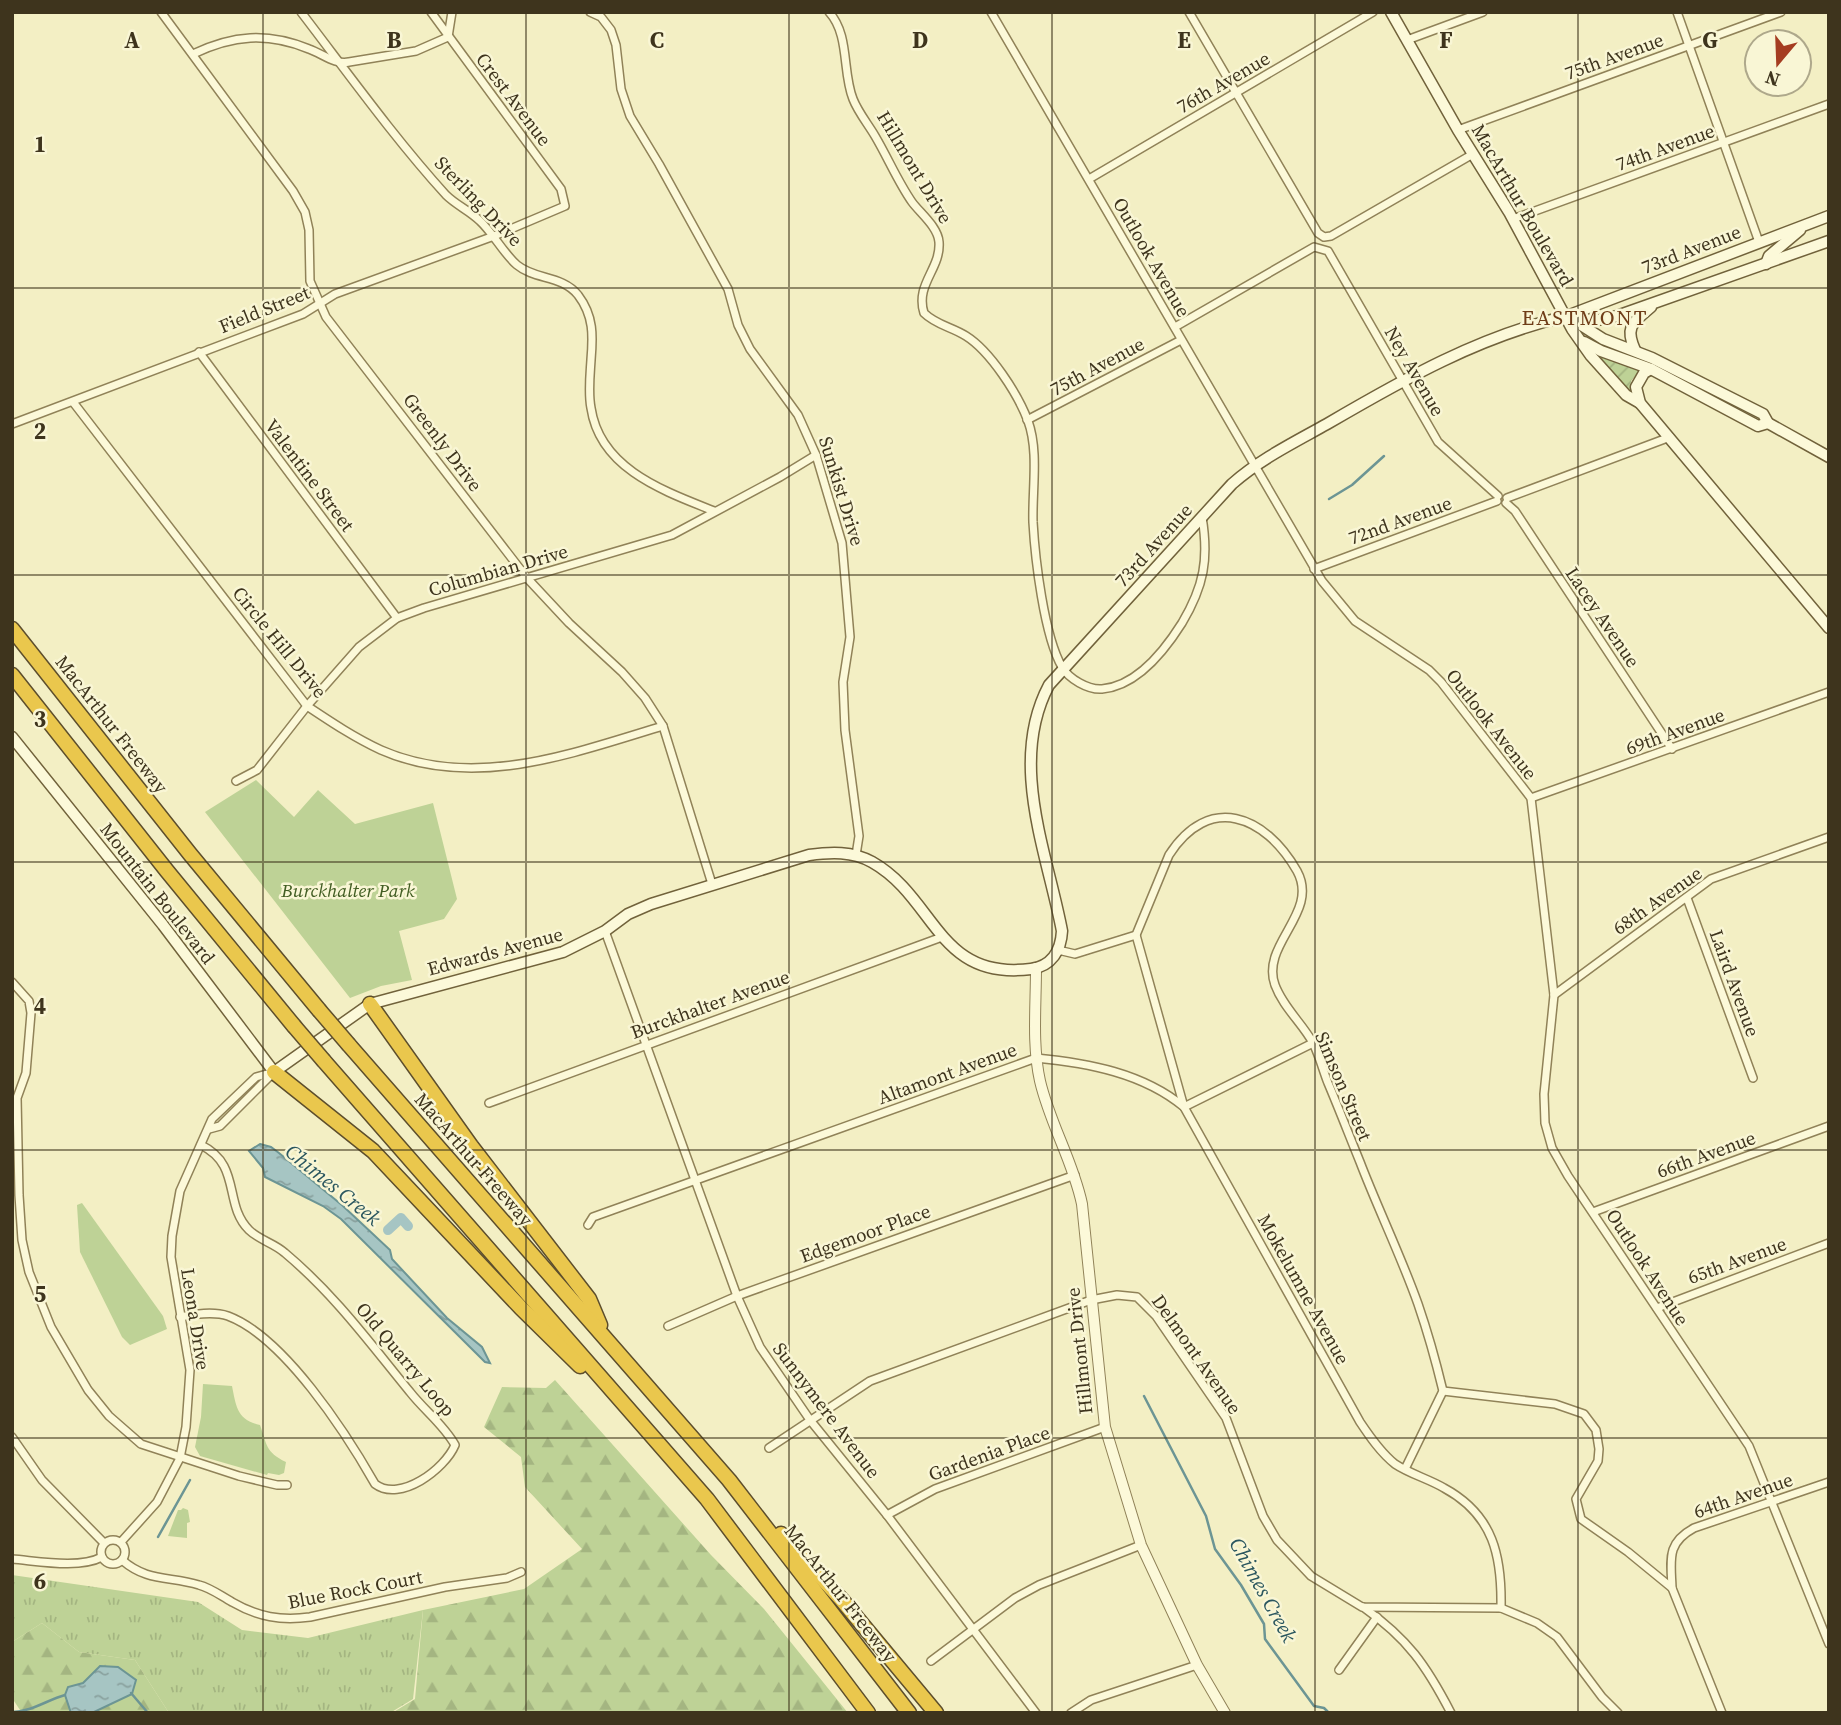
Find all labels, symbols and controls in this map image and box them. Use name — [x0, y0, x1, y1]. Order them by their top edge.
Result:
text: A — [124, 24, 140, 56]
text: B — [387, 24, 402, 56]
text: C — [650, 24, 664, 56]
text: D — [912, 24, 928, 56]
text: E — [1177, 24, 1191, 56]
text: F — [1439, 24, 1453, 56]
text: G — [1702, 24, 1718, 56]
street label: 75th Avenue — [1561, 26, 1667, 86]
north arrow — [1743, 28, 1813, 98]
street label: 76th Avenue — [1172, 45, 1274, 119]
street label: Crest Avenue — [470, 47, 558, 151]
text: N — [1762, 64, 1783, 94]
street label: Hillmont Drive — [871, 106, 959, 228]
street label: 74th Avenue — [1612, 117, 1718, 177]
street label: MacArthur Boulevard — [1466, 119, 1580, 291]
text: 1 — [34, 128, 46, 160]
street label: Sterling Drive — [429, 150, 529, 252]
street label: Outlook Avenue — [1107, 192, 1197, 322]
street label: 73rd Avenue — [1638, 218, 1744, 280]
street label: Field Street — [215, 279, 314, 339]
district label: EASTMONT — [1522, 303, 1648, 332]
street label: Ney Avenue — [1379, 321, 1451, 421]
street label: 75th Avenue — [1045, 330, 1149, 402]
street label: Greenly Drive — [397, 387, 489, 497]
street label: Valentine Street — [259, 414, 361, 537]
text: 2 — [34, 415, 46, 447]
street label: Sunkist Drive — [813, 433, 871, 549]
street label: 72nd Avenue — [1345, 489, 1455, 551]
street label: 73rd Avenue — [1108, 497, 1198, 593]
street label: Columbian Drive — [425, 538, 571, 602]
street label: Lacey Avenue — [1560, 562, 1646, 672]
street label: Circle Hill Drive — [227, 581, 333, 703]
street label: MacArthur Freeway — [50, 650, 174, 799]
street label: Outlook Avenue — [1440, 663, 1544, 785]
street label: 69th Avenue — [1622, 701, 1728, 761]
text: 3 — [34, 703, 46, 735]
street label: Mountain Boulevard — [95, 817, 222, 969]
street label: 68th Avenue — [1607, 860, 1707, 940]
park label: Burckhalter Park — [280, 877, 415, 903]
street label: Edwards Avenue — [424, 920, 566, 982]
street label: Laird Avenue — [1704, 926, 1766, 1040]
street label: Burckhalter Avenue — [627, 963, 793, 1045]
text: 4 — [34, 990, 46, 1022]
street label: Simson Street — [1309, 1027, 1379, 1145]
street label: Altamont Avenue — [874, 1036, 1020, 1110]
street label: MacArthur Freeway — [409, 1087, 539, 1231]
street label: 66th Avenue — [1653, 1124, 1759, 1184]
water label: Chimes Creek — [279, 1137, 387, 1232]
street label: Edgemoor Place — [796, 1197, 934, 1269]
street label: Outlook Avenue — [1601, 1204, 1695, 1330]
street label: Mokelumne Avenue — [1252, 1209, 1356, 1369]
street label: 65th Avenue — [1684, 1230, 1790, 1290]
street label: Leona Drive — [175, 1266, 217, 1372]
text: 5 — [34, 1278, 46, 1310]
street label: Hillmont Drive — [1059, 1286, 1099, 1416]
street label: Delmont Avenue — [1146, 1289, 1248, 1419]
street label: Old Quarry Loop — [350, 1296, 462, 1422]
street label: Sunnymere Avenue — [767, 1337, 887, 1483]
street label: Gardenia Place — [925, 1419, 1053, 1487]
street label: 64th Avenue — [1690, 1466, 1796, 1524]
street label: MacArthur Freeway — [779, 1519, 903, 1668]
water label: Chimes Creek — [1223, 1532, 1304, 1647]
street label: Blue Rock Court — [285, 1563, 425, 1615]
text: 6 — [34, 1565, 46, 1597]

